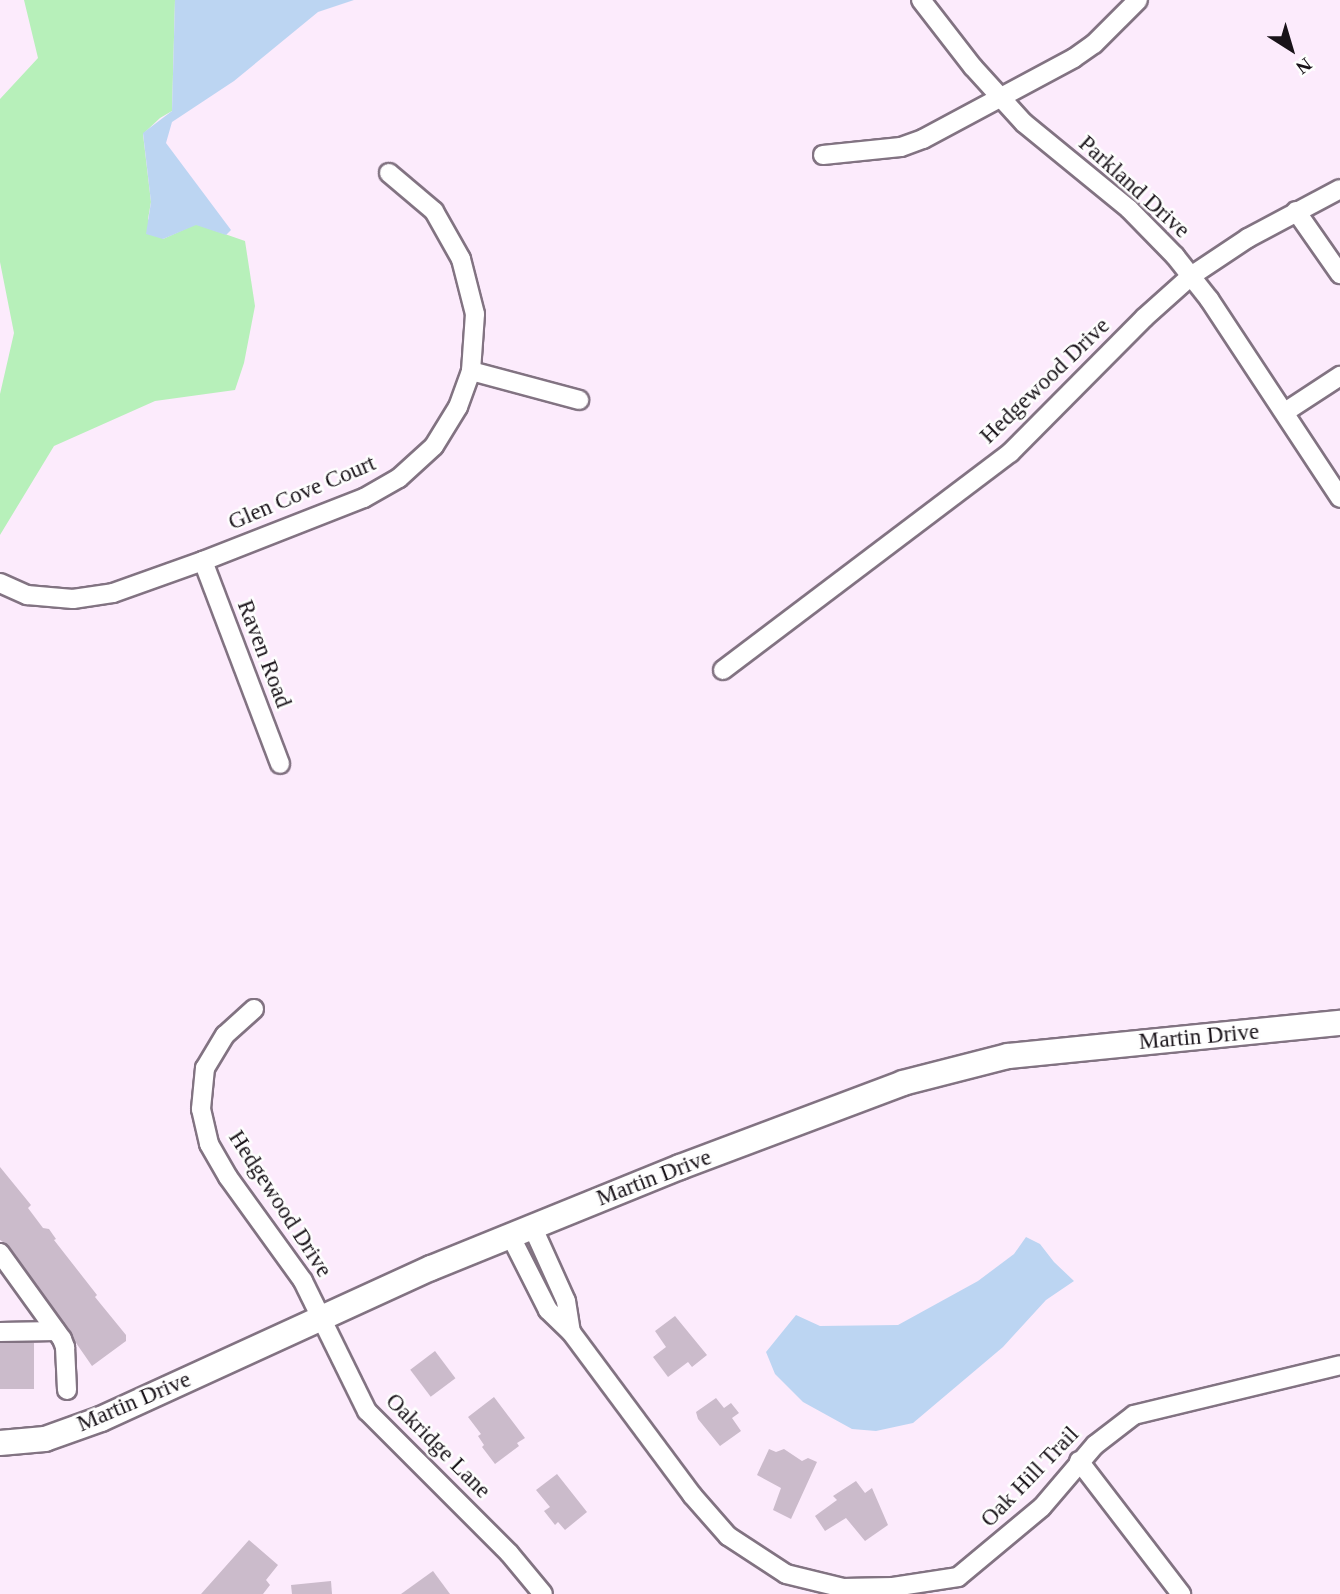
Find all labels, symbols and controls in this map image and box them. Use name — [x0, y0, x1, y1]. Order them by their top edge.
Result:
north arrow — [1256, 14, 1326, 84]
text: N — [1292, 54, 1316, 79]
street label: Parkland Drive — [1073, 130, 1195, 244]
street label: Hedgewood Drive — [975, 312, 1115, 450]
street label: Glen Cove Court — [224, 450, 380, 536]
street label: Raven Road — [231, 596, 297, 712]
street label: Martin Drive — [1138, 1018, 1260, 1056]
street label: Hedgewood Drive — [222, 1126, 338, 1282]
street label: Martin Drive — [593, 1143, 715, 1213]
street label: Martin Drive — [73, 1366, 195, 1438]
street label: Oakridge Lane — [380, 1388, 496, 1504]
street label: Oak Hill Trail — [975, 1421, 1085, 1533]

